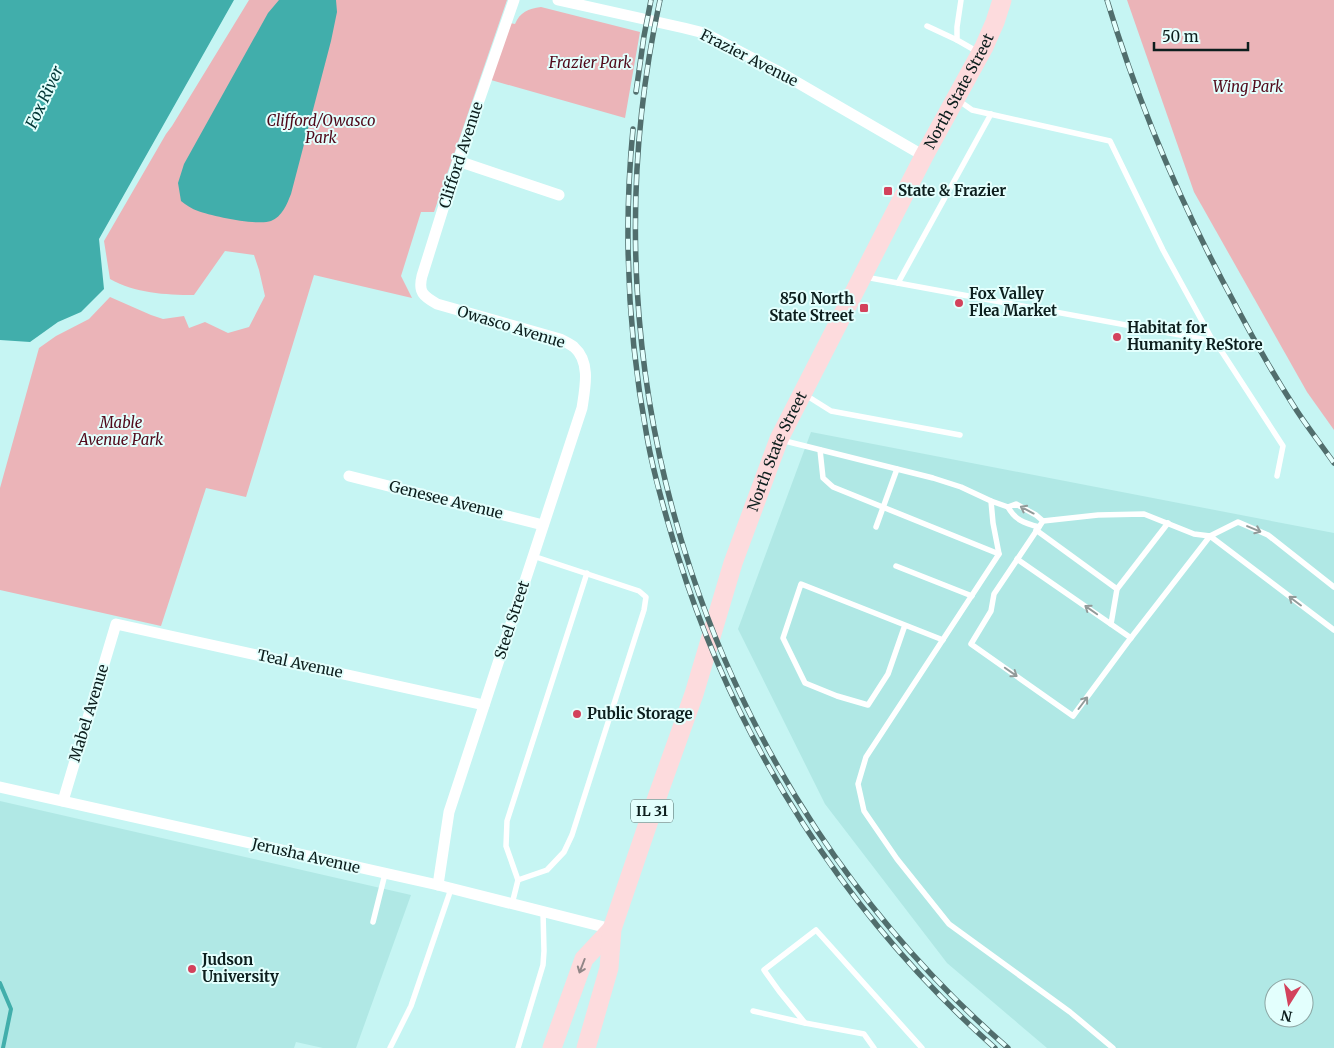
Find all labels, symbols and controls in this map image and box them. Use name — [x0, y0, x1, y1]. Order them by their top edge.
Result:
scale bar — [1154, 20, 1248, 52]
street label: Frazier Avenue — [697, 25, 801, 90]
text: 50 m — [1162, 27, 1199, 46]
street label: North State Street — [920, 30, 998, 152]
park label: Frazier Park — [548, 53, 632, 72]
water label: Fox River — [20, 62, 67, 132]
park label: Wing Park — [1213, 77, 1284, 96]
street label: Clifford Avenue — [434, 99, 487, 210]
park label: Clifford/Owasco Park — [266, 111, 376, 147]
place label: State & Frazier — [898, 181, 1006, 200]
marker: State & Frazier — [882, 185, 894, 197]
place label: Fox Valley Flea Market — [969, 284, 1057, 320]
place label: 850 North State Street — [769, 289, 854, 325]
marker: Fox Valley Flea Market — [953, 297, 965, 309]
street label: Owasco Avenue — [455, 301, 567, 352]
marker: 850 North State Street — [858, 302, 870, 314]
place label: Habitat for Humanity ReStore — [1127, 318, 1263, 354]
marker: Habitat for Humanity ReStore — [1111, 331, 1123, 343]
street label: North State Street — [743, 388, 811, 514]
park label: Mable Avenue Park — [78, 413, 164, 449]
street label: Genesee Avenue — [387, 476, 505, 523]
one-way arrow — [1019, 505, 1034, 515]
one-way arrow — [1246, 525, 1261, 534]
street label: Steel Street — [490, 578, 533, 661]
one-way arrow — [1289, 595, 1302, 606]
one-way arrow — [1084, 605, 1098, 615]
street label: Teal Avenue — [256, 645, 345, 682]
street label: Mabel Avenue — [65, 662, 112, 764]
one-way arrow — [1004, 667, 1018, 677]
one-way arrow — [1078, 696, 1088, 710]
place label: Public Storage — [587, 704, 693, 723]
marker: Public Storage — [571, 708, 583, 720]
road number: IL 31 — [631, 799, 673, 822]
street label: Jerusha Avenue — [249, 834, 362, 877]
place label: Judson University — [201, 950, 279, 986]
one-way arrow — [577, 958, 586, 973]
marker: Judson University — [186, 963, 198, 975]
north arrow — [1264, 978, 1314, 1028]
text: N — [1279, 1006, 1294, 1026]

